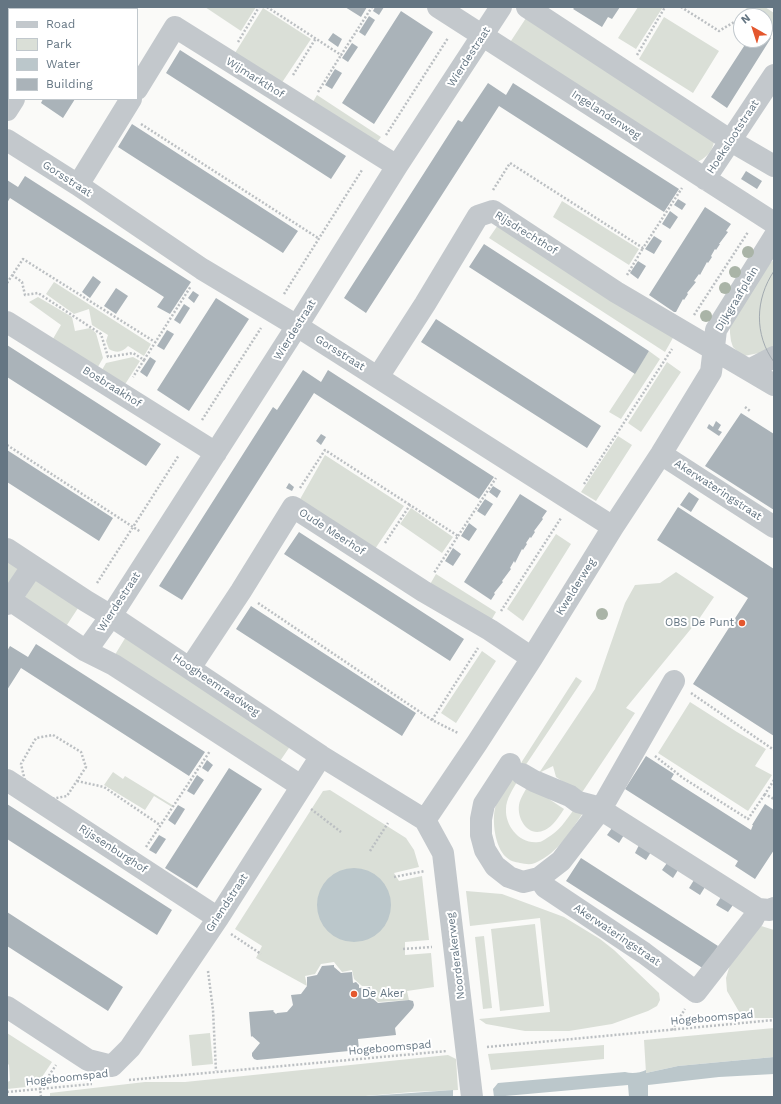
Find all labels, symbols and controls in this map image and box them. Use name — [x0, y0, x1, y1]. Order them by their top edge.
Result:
legend — [8, 8, 138, 100]
north arrow — [733, 8, 773, 48]
text: N — [739, 11, 753, 27]
text: Road — [46, 17, 75, 31]
street label: Wierdestraat — [445, 24, 493, 90]
text: Park — [46, 37, 72, 51]
street label: Wijmarkthof — [223, 55, 287, 101]
text: Water — [46, 57, 80, 71]
text: Building — [46, 77, 93, 91]
street label: Ingelandenweg — [569, 88, 643, 142]
street label: Hoekslootstraat — [704, 98, 762, 176]
street label: Gorsstraat — [40, 158, 94, 200]
street label: Rijsdrechthof — [492, 208, 560, 258]
street label: Dijkgraafplein — [712, 264, 762, 334]
street label: Wierdestraat — [271, 297, 319, 363]
street label: Gorsstraat — [313, 333, 367, 373]
street label: Bosbraakhof — [80, 364, 144, 410]
street label: Akerwateringstraat — [672, 457, 764, 523]
street label: Oude Meerhof — [296, 506, 368, 558]
street label: Kwelderweg — [553, 556, 599, 618]
street label: Wierdestraat — [95, 569, 143, 635]
place label: OBS De Punt — [665, 616, 734, 630]
marker: OBS De Punt — [737, 618, 747, 628]
street label: Hoogheemraadweg — [170, 651, 262, 719]
street label: Rijssenburghof — [76, 822, 150, 876]
street label: Griendstraat — [203, 871, 251, 935]
street label: Akerwateringstraat — [571, 901, 663, 969]
street label: Noorderakerweg — [444, 912, 468, 1000]
place label: De Aker — [362, 987, 404, 1001]
marker: De Aker — [349, 989, 359, 999]
street label: Hogeboomspad — [670, 1008, 754, 1028]
street label: Hogeboomspad — [348, 1038, 432, 1058]
street label: Hogeboomspad — [25, 1067, 109, 1089]

